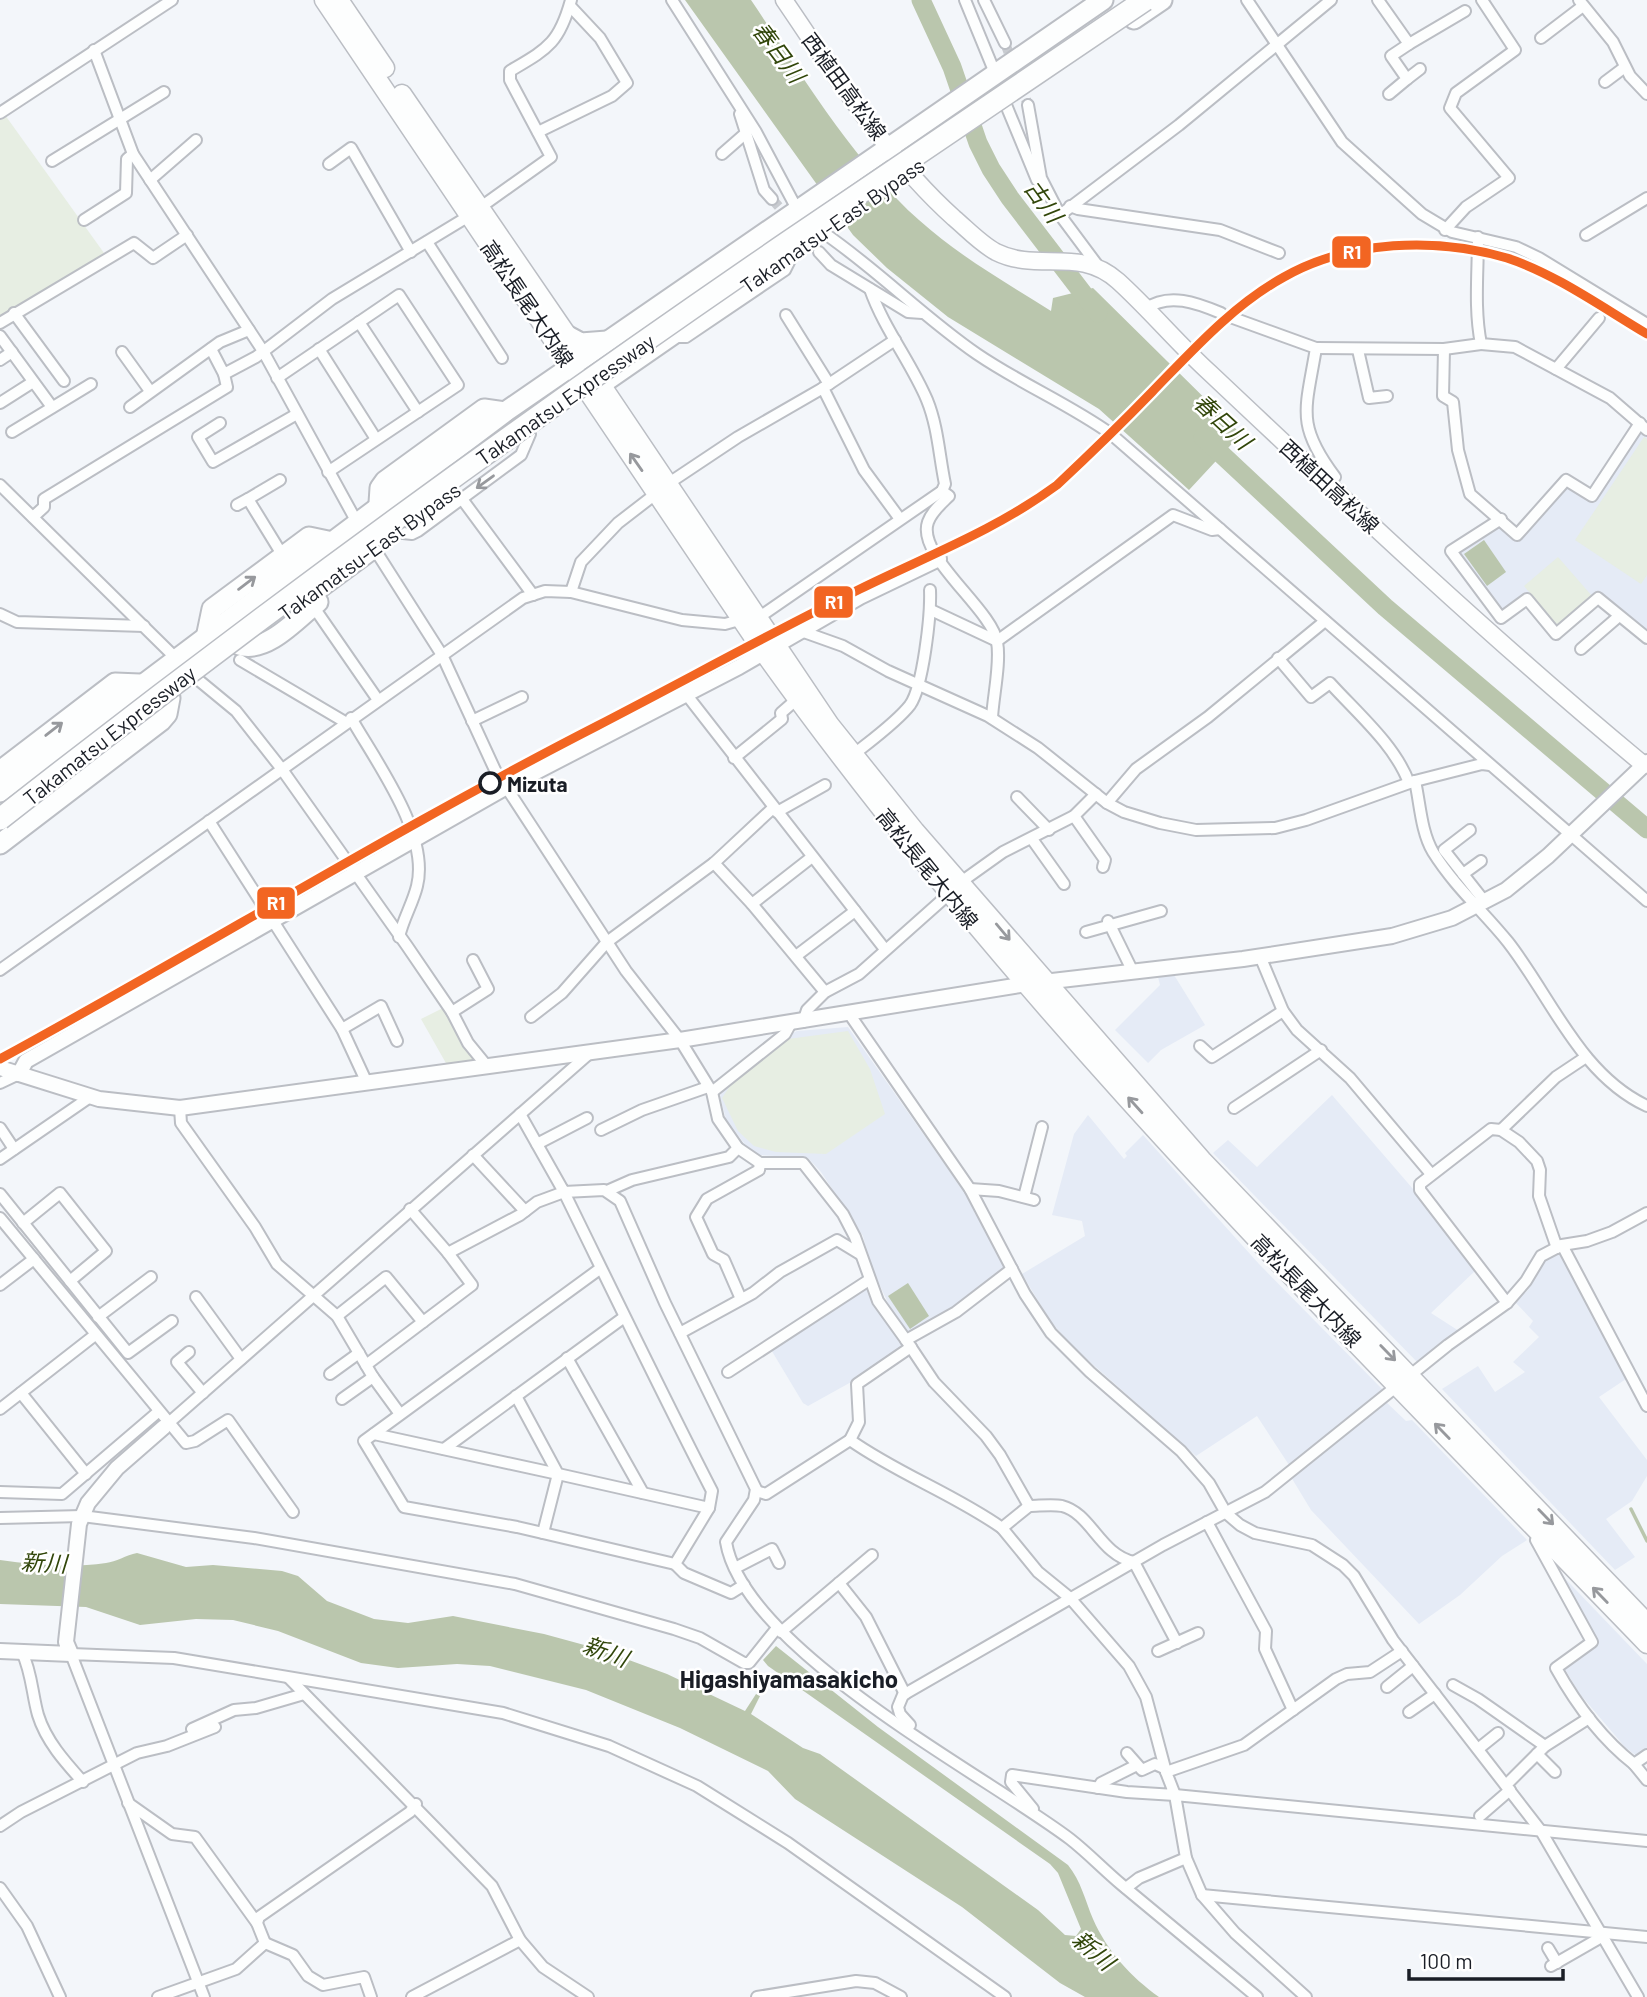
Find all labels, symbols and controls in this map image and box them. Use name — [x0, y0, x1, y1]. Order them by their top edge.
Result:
water label: 春日川 — [747, 16, 813, 90]
street label: 西植田高松線 — [798, 28, 892, 144]
street label: Takamatsu-East Bypass — [735, 152, 929, 298]
water label: 古川 — [1019, 174, 1071, 230]
street label: 高松長尾大内線 — [477, 235, 579, 371]
line badge: R1 — [1331, 235, 1372, 269]
text: R1 — [1343, 240, 1361, 263]
street label: Takamatsu Expressway — [471, 328, 659, 470]
water label: 春日川 — [1188, 387, 1260, 457]
street label: 西植田高松線 — [1275, 434, 1385, 538]
one-way arrow — [629, 453, 643, 472]
one-way arrow — [476, 475, 495, 489]
street label: Takamatsu-East Bypass — [273, 477, 465, 625]
one-way arrow — [237, 576, 256, 591]
line badge: R1 — [813, 585, 854, 619]
text: R1 — [825, 590, 843, 613]
street label: Takamatsu Expressway — [18, 660, 200, 810]
one-way arrow — [44, 722, 63, 737]
place label: Mizuta — [507, 771, 568, 796]
marker: Mizuta — [479, 772, 501, 794]
street label: 高松長尾大内線 — [872, 803, 984, 933]
line badge: R1 — [256, 886, 296, 920]
text: R1 — [267, 891, 285, 914]
one-way arrow — [995, 923, 1011, 941]
one-way arrow — [1126, 1097, 1143, 1114]
street label: 高松長尾大内線 — [1247, 1228, 1367, 1352]
one-way arrow — [1379, 1345, 1396, 1362]
one-way arrow — [1433, 1423, 1450, 1440]
one-way arrow — [1537, 1509, 1554, 1526]
water label: 新川 — [20, 1547, 71, 1577]
one-way arrow — [1591, 1587, 1608, 1604]
water label: 新川 — [580, 1630, 635, 1673]
district label: Higashiyamasakicho — [680, 1664, 898, 1693]
water label: 新川 — [1067, 1924, 1123, 1978]
scale bar — [1409, 1938, 1563, 1982]
text: 100 m — [1420, 1948, 1473, 1973]

